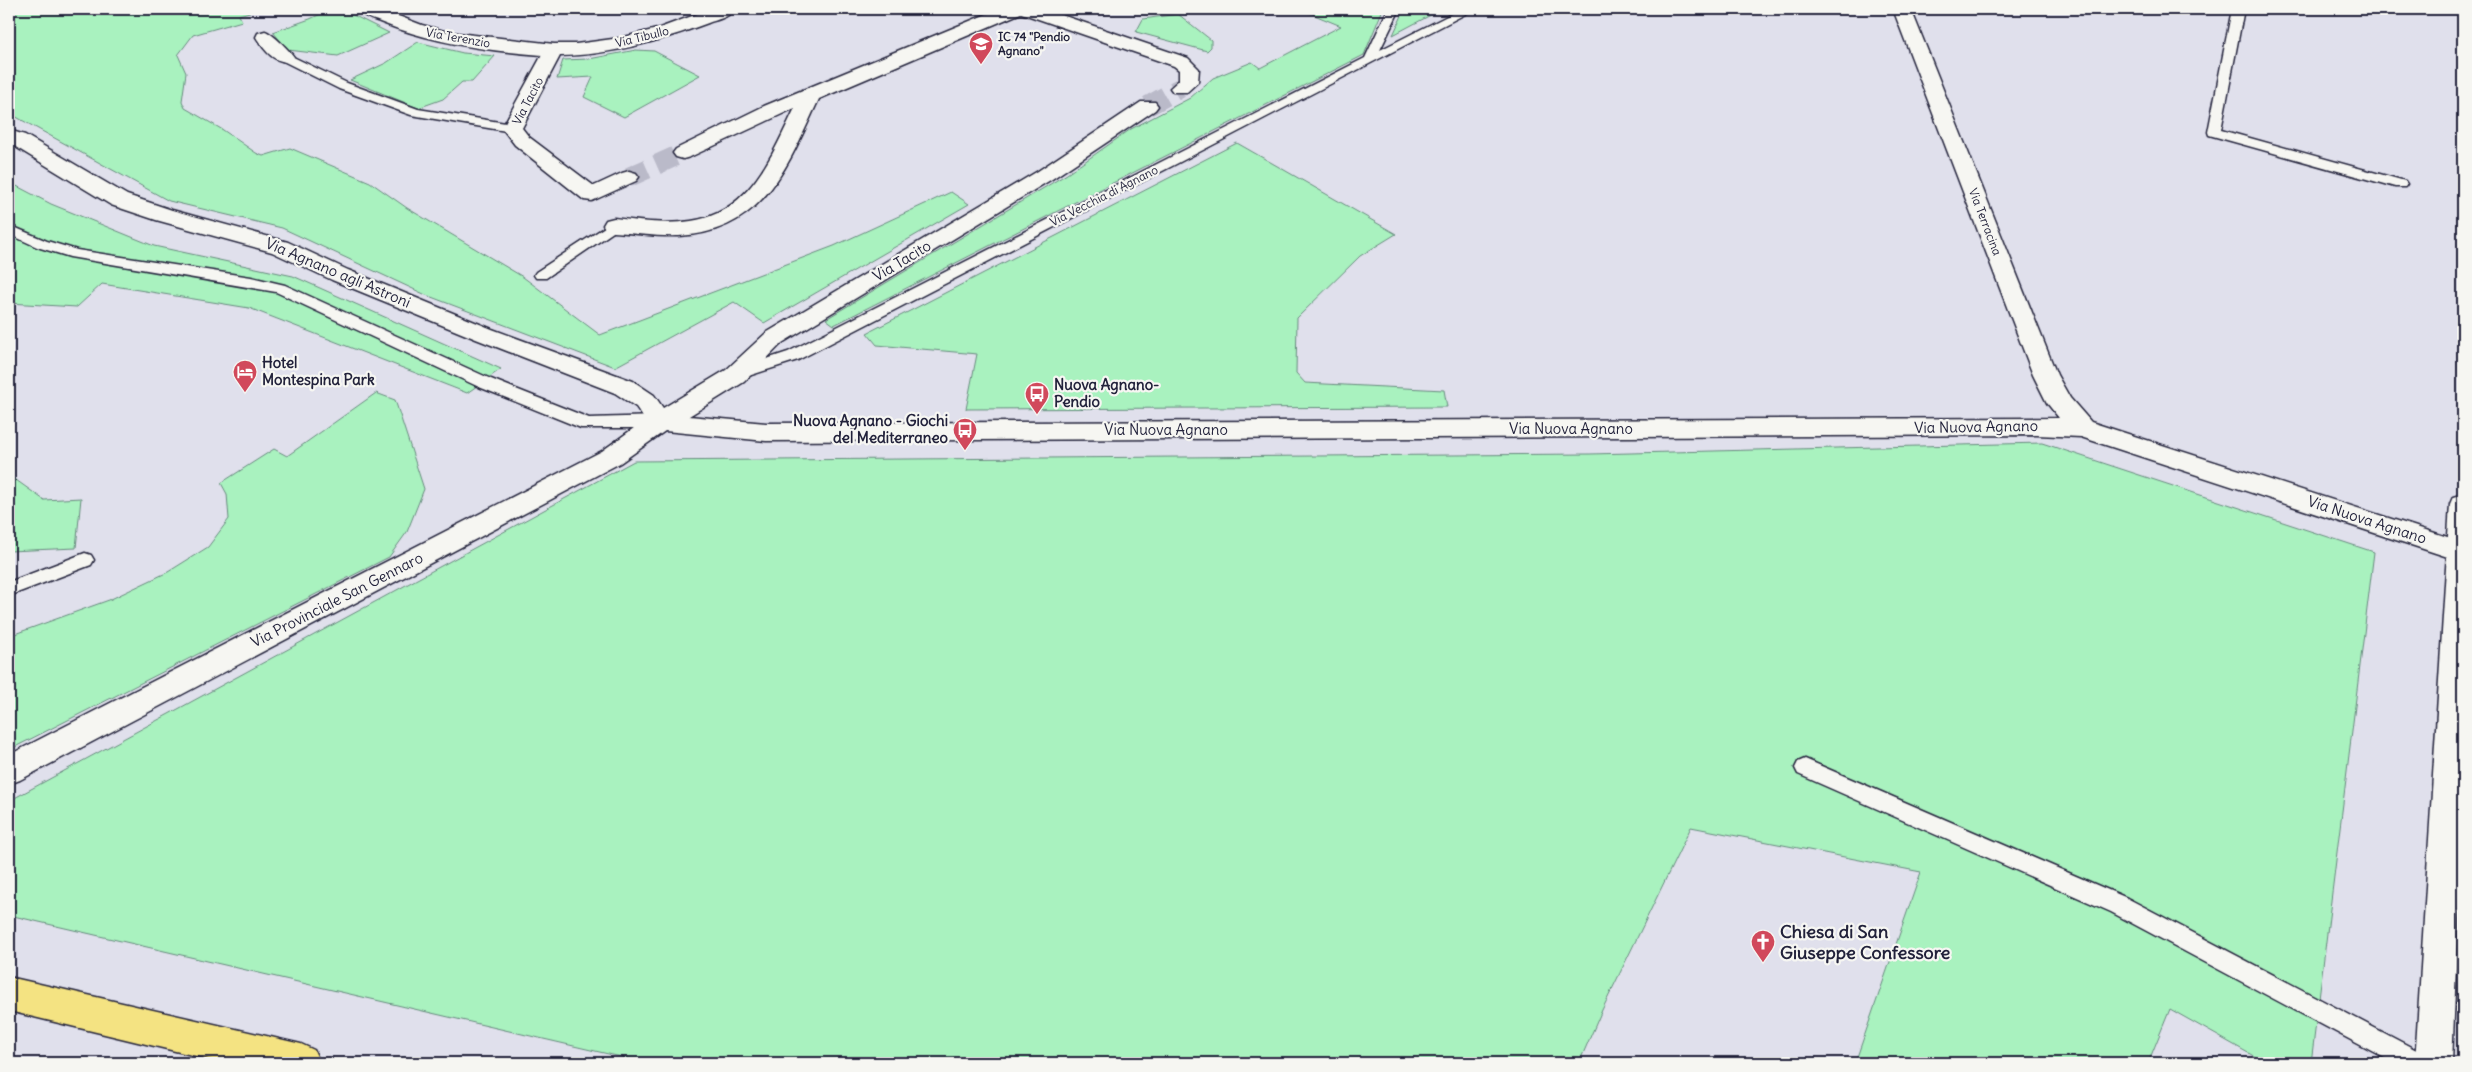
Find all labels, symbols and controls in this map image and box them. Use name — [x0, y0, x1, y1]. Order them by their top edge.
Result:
street label: Via Tibullo — [614, 23, 670, 50]
street label: Via Terenzio — [425, 24, 492, 51]
place label: IC 74 "Pendio Agnano" — [998, 29, 1070, 59]
school or university icon: IC 74 "Pendio Agnano" — [968, 31, 994, 65]
street label: Via Tacito — [509, 74, 546, 127]
street label: Via Vecchia di Agnano — [1047, 162, 1161, 229]
street label: Via Terracina — [1966, 186, 2005, 258]
street label: Via Agnano agli Astroni — [263, 233, 414, 312]
street label: Via Tacito — [869, 236, 934, 285]
place label: Hotel Montespina Park — [262, 353, 375, 390]
hotel icon: Hotel Montespina Park — [232, 359, 258, 393]
place label: Nuova Agnano- Pendio — [1054, 375, 1160, 411]
bus stop icon: Nuova Agnano- Pendio — [1024, 381, 1050, 415]
place label: Nuova Agnano - Giochi del Mediterraneo — [793, 411, 949, 447]
street label: Via Nuova Agnano — [1914, 416, 2038, 437]
bus stop icon: Nuova Agnano - Giochi del Mediterraneo — [952, 417, 978, 451]
street label: Via Nuova Agnano — [1509, 419, 1633, 438]
street label: Via Nuova Agnano — [1104, 420, 1228, 439]
street label: Via Nuova Agnano — [2305, 491, 2429, 548]
street label: Via Provinciale San Gennaro — [248, 548, 426, 651]
place label: Chiesa di San Giuseppe Confessore — [1780, 920, 1950, 964]
church icon: Chiesa di San Giuseppe Confessore — [1750, 929, 1776, 963]

